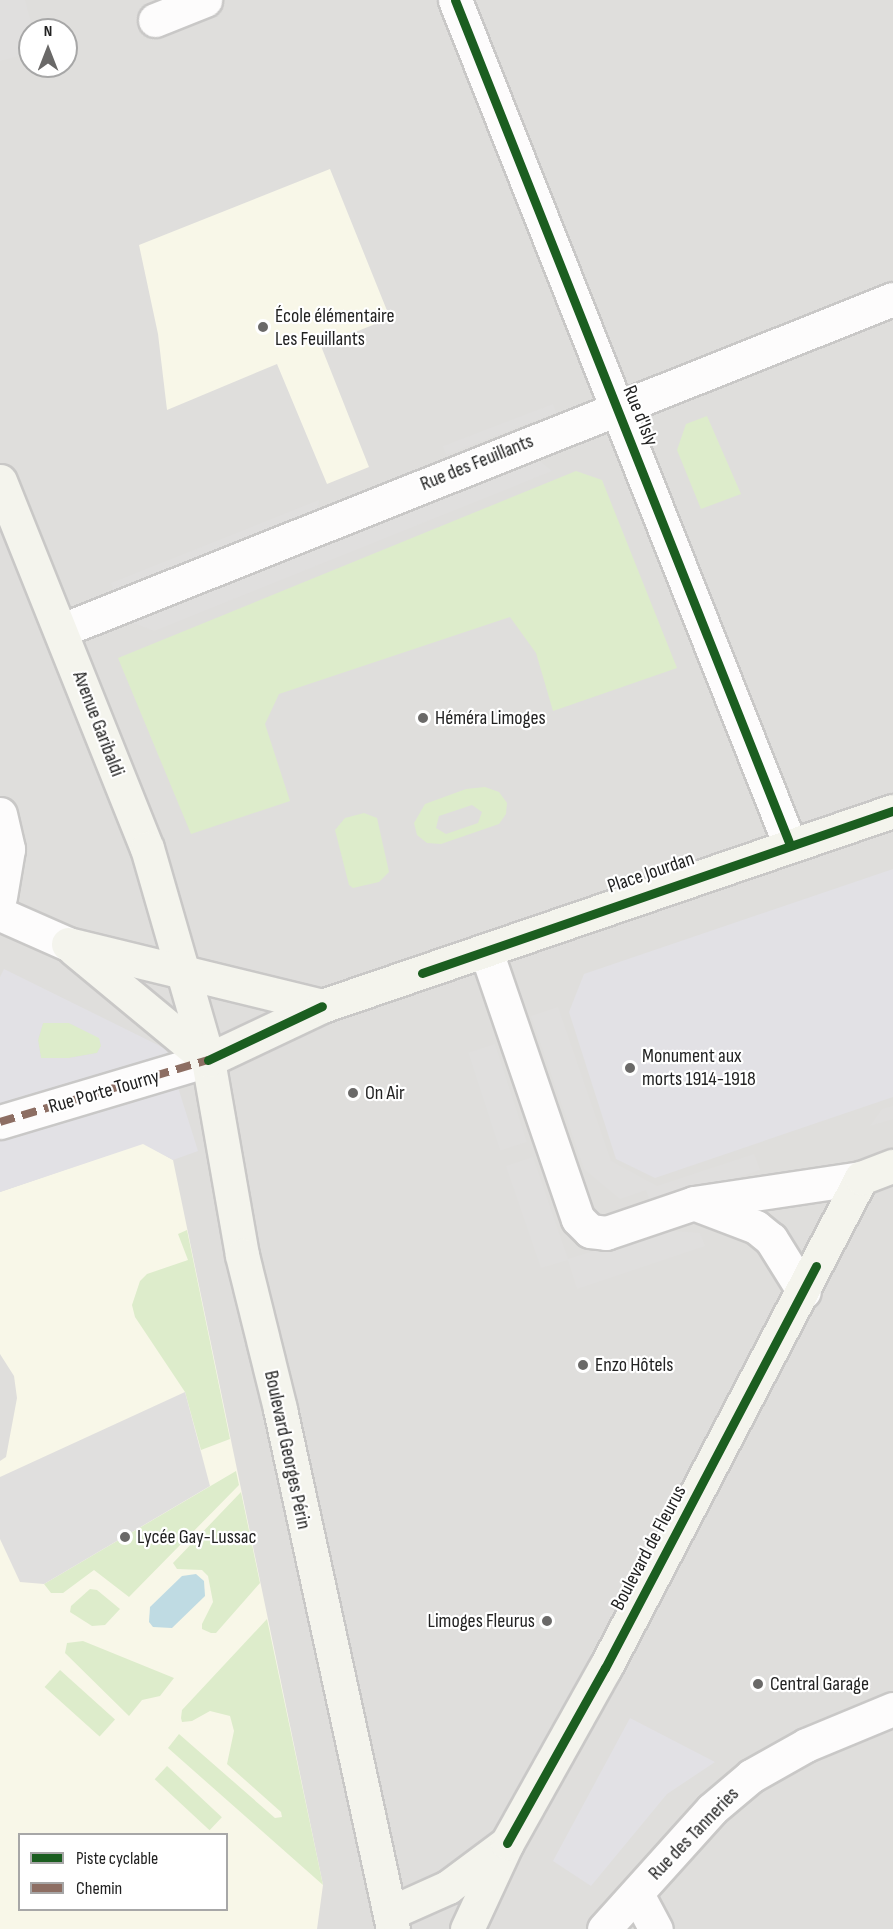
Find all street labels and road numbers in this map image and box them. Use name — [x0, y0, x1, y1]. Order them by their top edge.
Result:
street label: Rue d'Isly — [617, 382, 663, 450]
street label: Rue des Feuillants — [417, 429, 537, 497]
street label: Avenue Garibaldi — [67, 668, 129, 780]
street label: Place Jourdan — [605, 847, 697, 899]
street label: Rue Porte Tourny — [46, 1065, 162, 1119]
street label: Boulevard Georges Périn — [258, 1368, 316, 1532]
street label: Boulevard de Fleurus — [606, 1482, 692, 1614]
street label: Rue des Tanneries — [644, 1783, 744, 1885]

